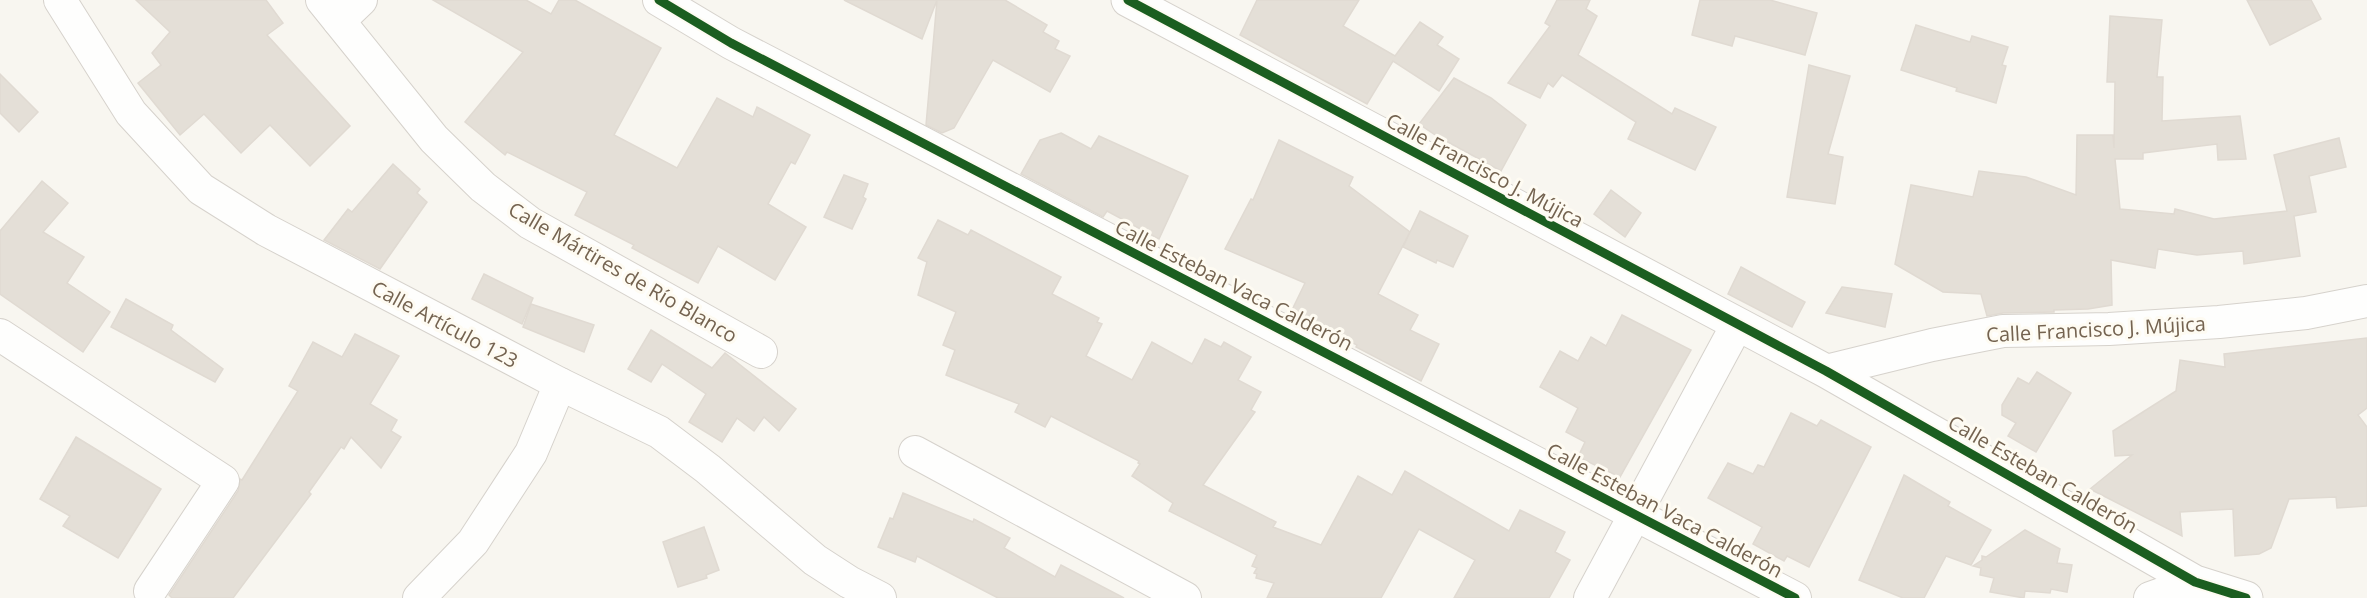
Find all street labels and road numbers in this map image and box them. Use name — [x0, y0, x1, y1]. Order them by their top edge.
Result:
street label: Calle Francisco J. Mújica — [1382, 106, 1588, 234]
street label: Calle Mártires de Río Blanco — [504, 195, 742, 349]
street label: Calle Esteban Vaca Calderón — [1110, 213, 1358, 357]
street label: Calle Artículo 123 — [367, 274, 523, 374]
street label: Calle Francisco J. Mújica — [1985, 310, 2207, 348]
street label: Calle Esteban Calderón — [1943, 409, 2143, 539]
street label: Calle Esteban Vaca Calderón — [1542, 436, 1788, 584]

